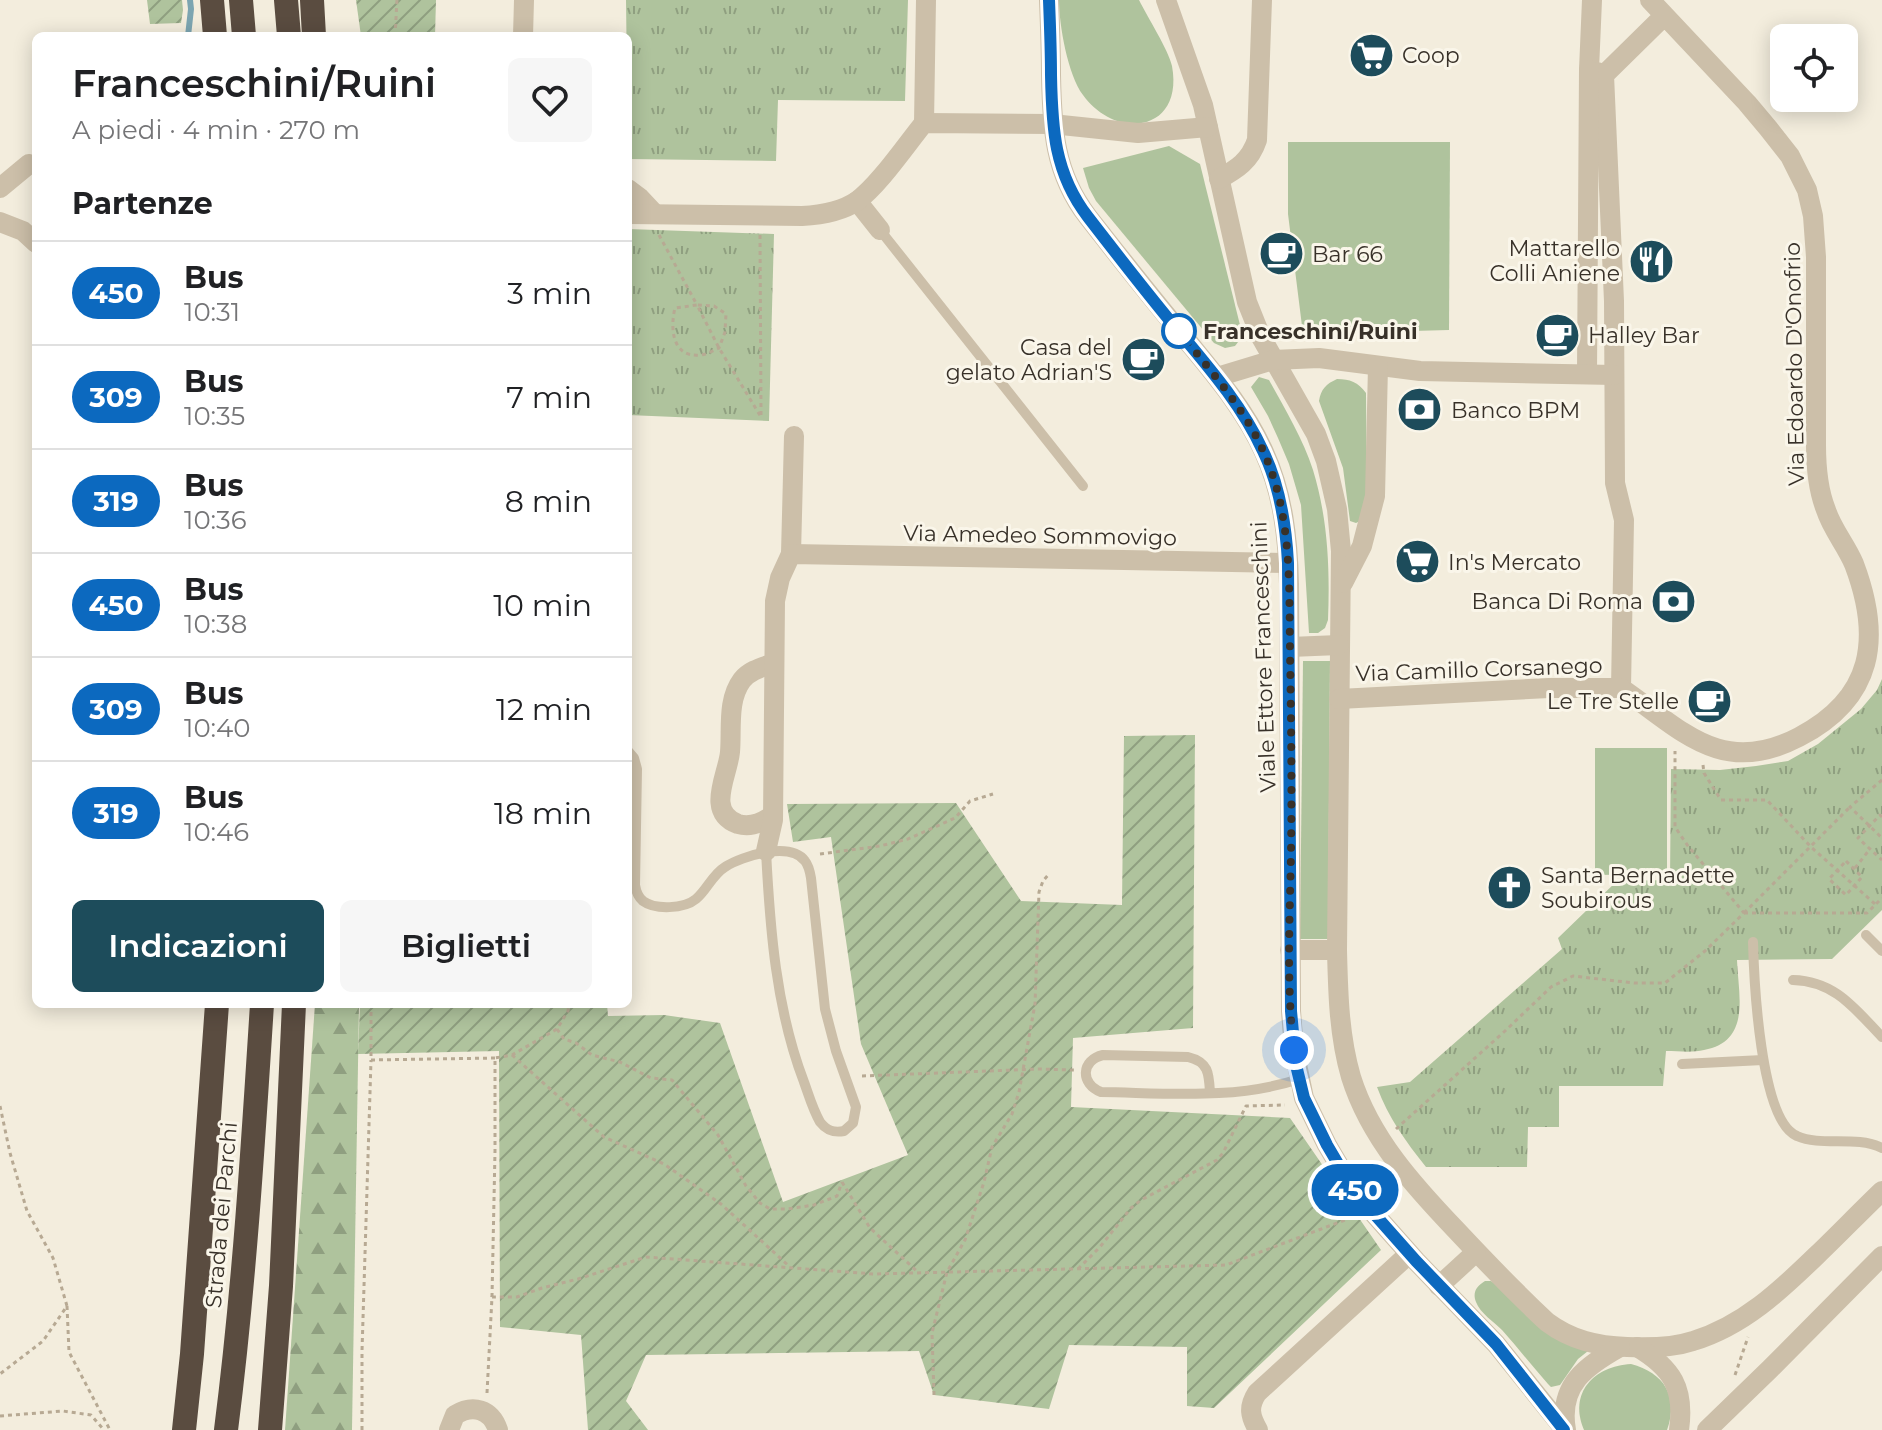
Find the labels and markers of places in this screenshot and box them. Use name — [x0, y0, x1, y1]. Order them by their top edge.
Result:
supermarket icon: Coop — [1347, 31, 1395, 79]
place label: Coop — [1402, 42, 1460, 69]
cafe icon: Bar 66 — [1257, 230, 1305, 278]
place label: Mattarello Colli Aniene — [1490, 235, 1620, 287]
restaurant icon: Mattarello Colli Aniene — [1627, 237, 1675, 285]
place label: Bar 66 — [1312, 241, 1383, 268]
cafe icon: Halley Bar — [1533, 311, 1581, 359]
marker: Franceschini/Ruini — [1162, 314, 1196, 348]
place label: Franceschini/Ruini — [1203, 318, 1418, 345]
place label: Halley Bar — [1588, 322, 1700, 349]
place label: Casa del gelato Adrian'S — [946, 334, 1112, 386]
cafe icon: Casa del gelato Adrian'S — [1119, 336, 1167, 384]
bank icon: Banco BPM — [1396, 386, 1444, 434]
place label: Banco BPM — [1451, 397, 1580, 424]
supermarket icon: In's Mercato — [1393, 538, 1441, 586]
place label: In's Mercato — [1448, 549, 1581, 576]
bank icon: Banca Di Roma — [1650, 577, 1698, 625]
place label: Banca Di Roma — [1472, 588, 1643, 615]
cafe icon: Le Tre Stelle — [1686, 677, 1734, 725]
place label: Le Tre Stelle — [1547, 688, 1679, 715]
place label: Santa Bernadette Soubirous — [1541, 862, 1735, 914]
church icon: Santa Bernadette Soubirous — [1486, 864, 1534, 912]

